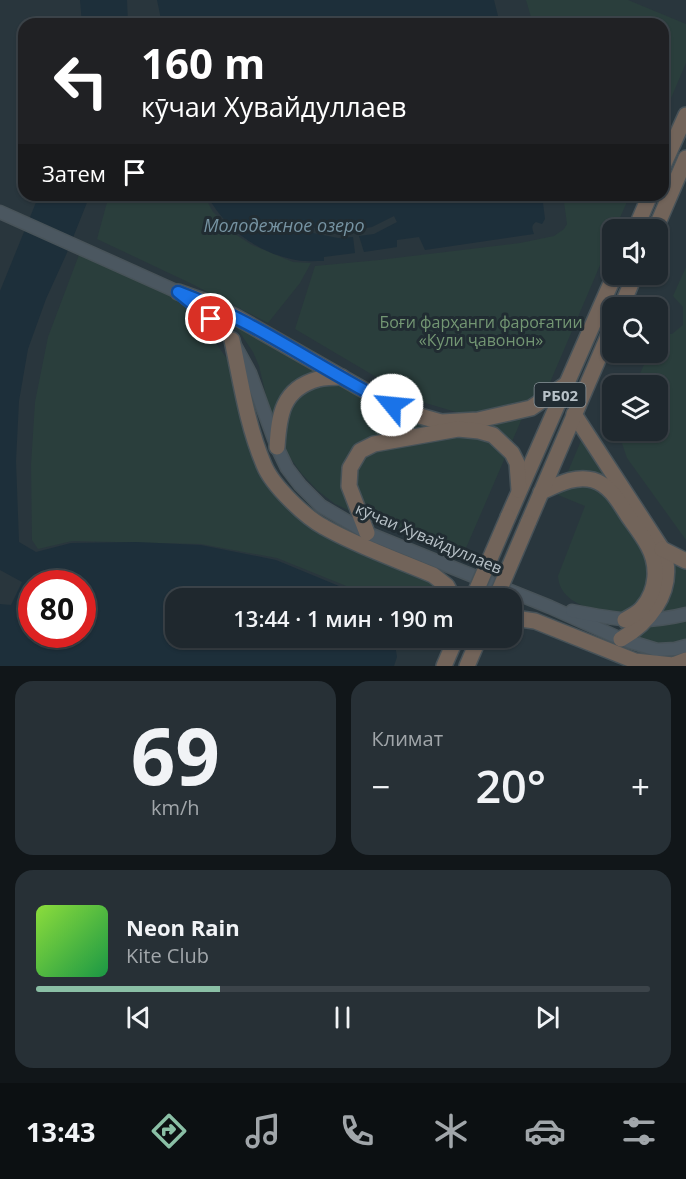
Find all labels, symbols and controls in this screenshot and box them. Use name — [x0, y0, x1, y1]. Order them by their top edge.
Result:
text: 160 m — [141, 34, 265, 91]
icon: left — [42, 42, 120, 120]
text: кӯчаи Хувайдуллаев — [141, 88, 406, 125]
icon: arrive — [118, 156, 151, 189]
text: Затем — [42, 158, 106, 188]
water label: Молодежное озеро — [203, 213, 365, 237]
map controls — [602, 219, 668, 441]
button: sound — [602, 219, 668, 285]
pin — [185, 293, 236, 344]
button: search — [602, 297, 668, 363]
icon: arrive — [194, 302, 227, 335]
park label: Боғи фарҳанги фароғатии «Кули ҷавонон» — [379, 311, 583, 351]
position arrow — [360, 373, 424, 437]
button: layers — [602, 375, 668, 441]
road number: РБ02 — [534, 383, 586, 407]
street label: кӯчаи Хувайдуллаев — [352, 497, 506, 579]
speed limit sign: 80 — [18, 570, 96, 648]
text: 13:44 · 1 мин · 190 m — [233, 603, 454, 633]
text: 69 — [131, 702, 220, 808]
text: Климат — [372, 725, 443, 752]
text: 20° — [475, 755, 546, 816]
text: − — [372, 764, 390, 809]
text: + — [631, 764, 650, 809]
text: km/h — [151, 794, 200, 821]
text: Neon Rain — [126, 912, 240, 942]
text: Kite Club — [126, 942, 209, 969]
icon: previous — [122, 1001, 155, 1034]
icon: pause — [326, 1001, 359, 1034]
icon: next — [531, 1001, 564, 1034]
icon: directions — [148, 1110, 190, 1152]
icon: music — [242, 1110, 284, 1152]
icon: phone — [336, 1110, 378, 1152]
icon: climate — [430, 1110, 472, 1152]
icon: car — [524, 1110, 566, 1152]
icon: filters — [618, 1110, 660, 1152]
text: 13:43 — [26, 1113, 95, 1150]

